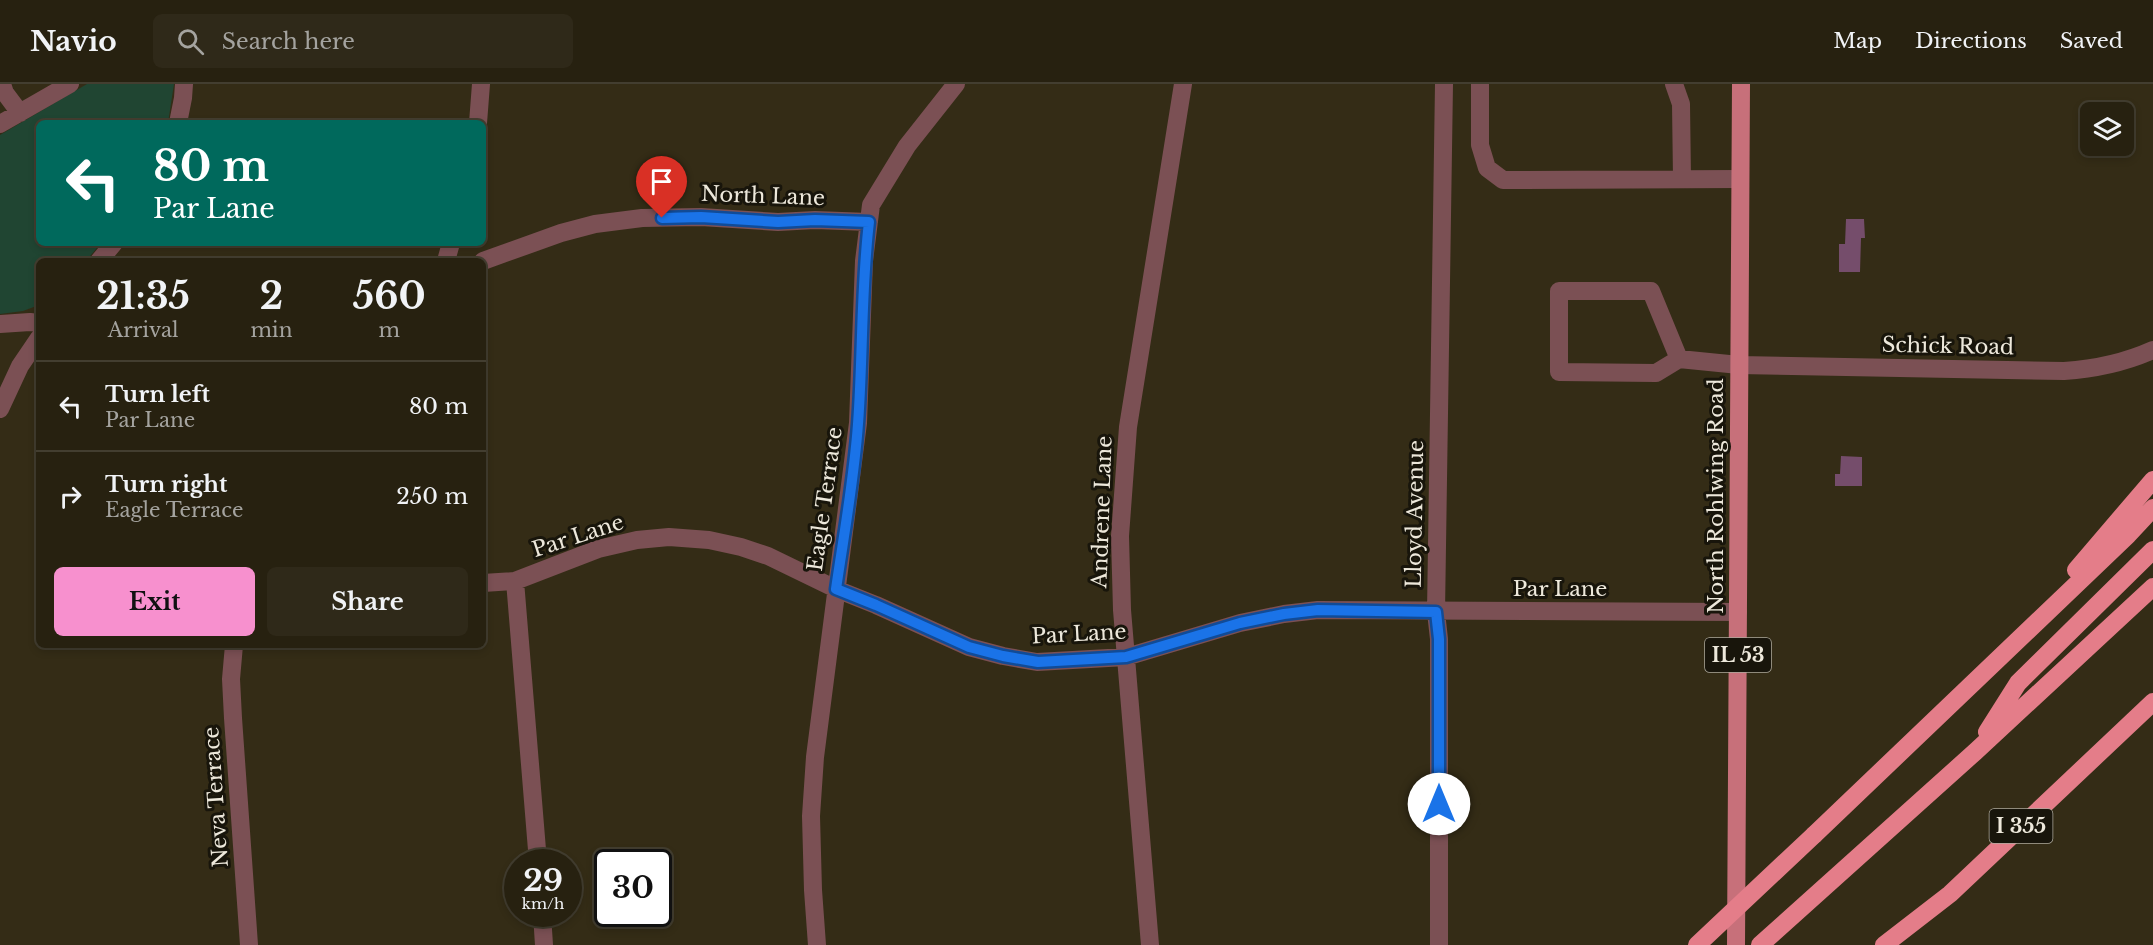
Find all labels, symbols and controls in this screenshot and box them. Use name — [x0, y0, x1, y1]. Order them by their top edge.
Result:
search box — [153, 14, 573, 68]
text: Navio — [30, 24, 117, 59]
icon: search — [174, 25, 207, 58]
text: Search here — [222, 28, 355, 55]
text: Map — [1833, 28, 1882, 54]
text: Directions — [1915, 28, 2027, 54]
text: Saved — [2060, 28, 2123, 54]
map controls — [2080, 102, 2134, 156]
button: layers — [2080, 102, 2134, 156]
text: 80 m — [153, 140, 269, 192]
icon: left — [54, 144, 132, 222]
pin — [636, 156, 687, 218]
icon: arrive — [645, 165, 678, 198]
street label: North Lane — [701, 181, 825, 211]
text: Par Lane — [153, 192, 275, 225]
text: 21:35 — [96, 274, 190, 319]
text: 2 — [260, 274, 283, 319]
text: 560 — [353, 274, 426, 319]
text: Arrival — [108, 318, 179, 342]
text: min — [250, 318, 292, 342]
text: m — [378, 318, 400, 342]
street label: Schick Road — [1882, 332, 2014, 360]
street label: North Rohlwing Road — [1703, 378, 1729, 614]
text: Turn left — [105, 381, 210, 408]
icon: left — [54, 390, 87, 423]
text: 80 m — [409, 393, 468, 420]
text: Par Lane — [105, 408, 195, 432]
street label: Eagle Terrace — [802, 425, 848, 573]
street label: Andrene Lane — [1086, 435, 1118, 590]
street label: Lloyd Avenue — [1401, 440, 1429, 588]
text: Turn right — [105, 471, 227, 498]
icon: right — [54, 480, 87, 513]
text: 250 m — [396, 483, 468, 510]
text: Eagle Terrace — [105, 498, 243, 522]
street label: Par Lane — [529, 509, 627, 563]
button: Exit — [54, 567, 255, 636]
button: Share — [267, 567, 468, 636]
street label: Par Lane — [1513, 576, 1607, 602]
street label: Par Lane — [1031, 619, 1127, 649]
road number: IL 53 — [1705, 638, 1771, 672]
street label: Neva Terrace — [198, 726, 234, 868]
position arrow — [1407, 772, 1471, 836]
road number: I 355 — [1990, 809, 2052, 843]
speed limit sign: 30 — [594, 849, 672, 927]
text: 29 — [523, 862, 563, 899]
text: km/h — [522, 894, 564, 913]

